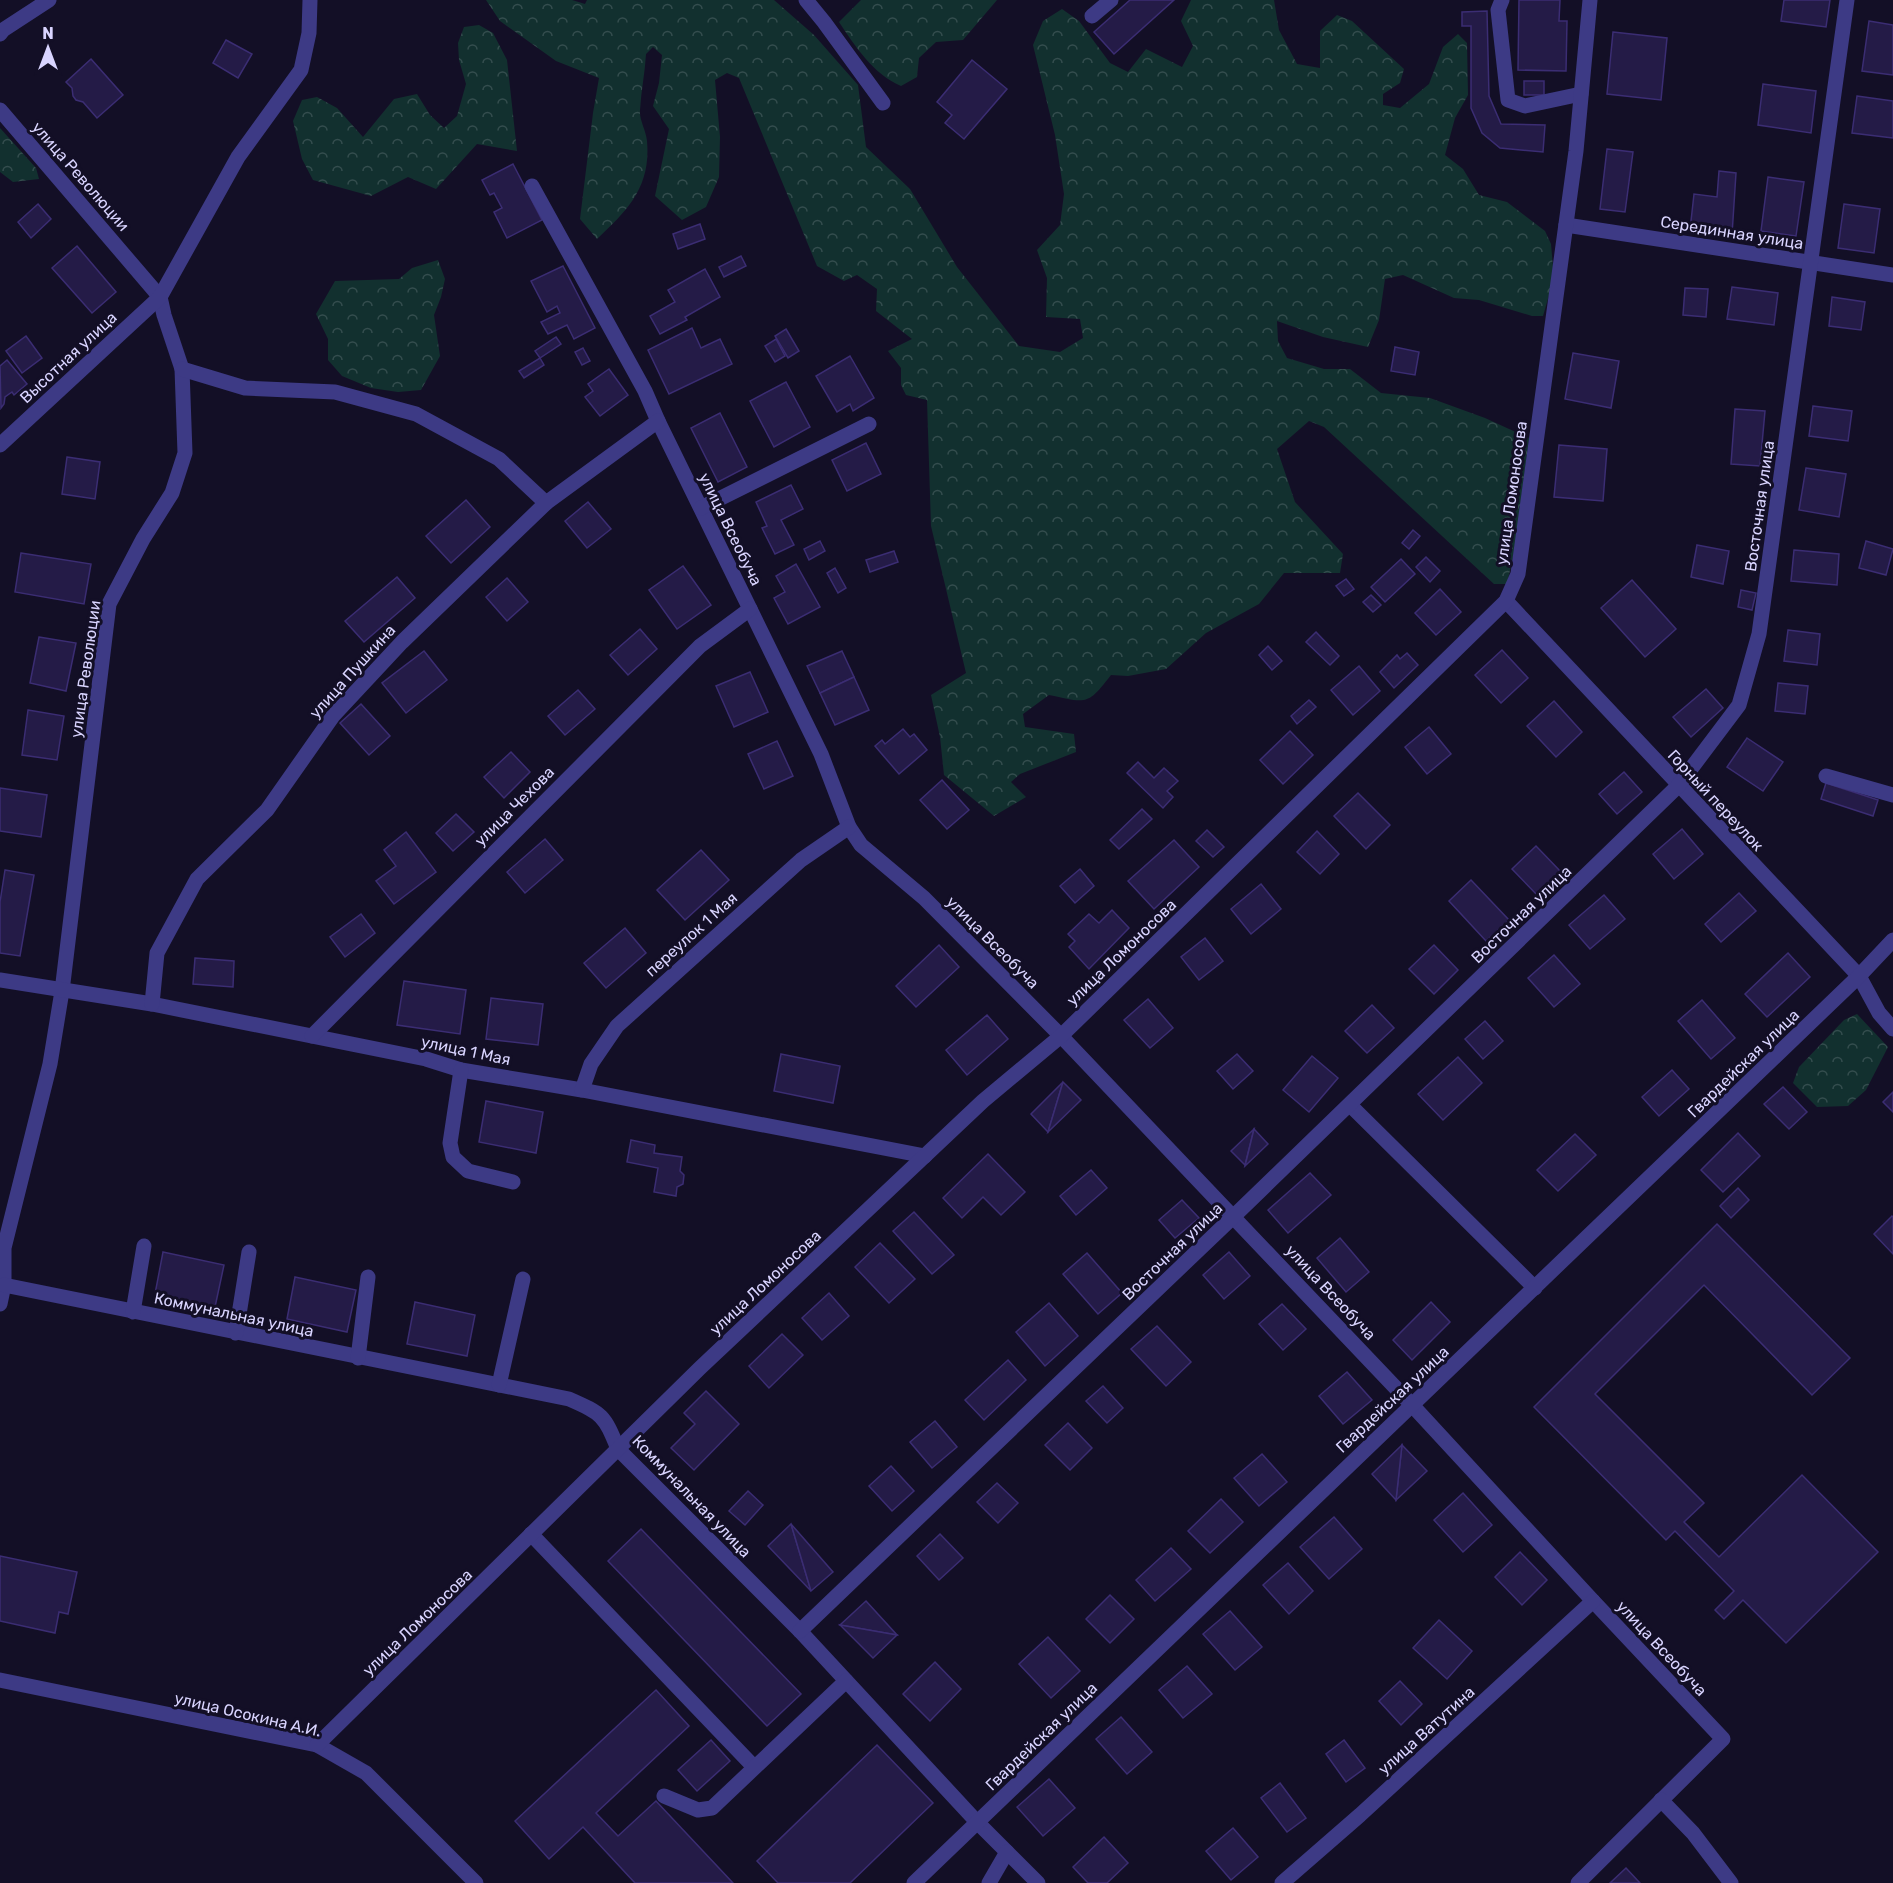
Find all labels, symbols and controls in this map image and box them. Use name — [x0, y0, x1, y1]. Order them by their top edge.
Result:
north arrow — [18, 18, 78, 78]
text: N — [42, 24, 54, 43]
street label: улица Революции — [28, 118, 133, 235]
street label: Серединная улица — [1659, 212, 1805, 253]
street label: Высотная улица — [16, 308, 121, 407]
street label: улица Ломоносова — [1492, 420, 1531, 566]
street label: Восточная улица — [1741, 439, 1778, 573]
street label: улица Всеобуча — [695, 470, 766, 589]
street label: улица Революции — [66, 599, 105, 739]
street label: улица Пушкина — [305, 621, 399, 722]
street label: Горный переулок — [1664, 746, 1768, 855]
street label: улица Чехова — [471, 763, 558, 850]
street label: Восточная улица — [1467, 862, 1575, 967]
street label: переулок 1 Мая — [642, 888, 741, 981]
street label: улица Всеобуча — [942, 892, 1043, 993]
street label: улица Ломоносова — [1063, 895, 1180, 1010]
street label: Гвардейская улица — [1684, 1005, 1803, 1121]
street label: улица 1 Мая — [419, 1032, 512, 1069]
street label: Восточная улица — [1118, 1199, 1226, 1304]
street label: улица Ломоносова — [706, 1226, 825, 1339]
street label: улица Всеобуча — [1282, 1241, 1380, 1344]
street label: Коммунальная улица — [152, 1288, 315, 1341]
street label: Гвардейская улица — [1332, 1342, 1453, 1457]
street label: Коммунальная улица — [628, 1431, 755, 1561]
street label: улица Ломоносова — [359, 1565, 476, 1680]
street label: улица Всеобуча — [1613, 1597, 1711, 1700]
street label: Гвардейская улица — [982, 1678, 1101, 1794]
street label: улица Ватутина — [1374, 1682, 1478, 1779]
street label: улица Осокина А.И. — [173, 1688, 323, 1741]

